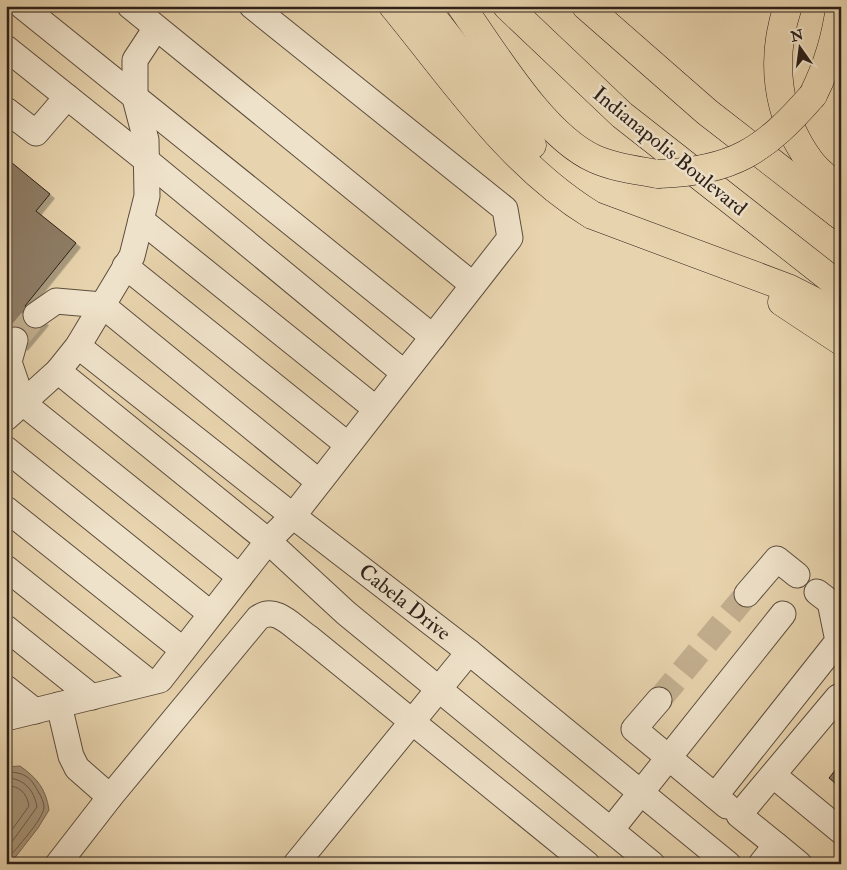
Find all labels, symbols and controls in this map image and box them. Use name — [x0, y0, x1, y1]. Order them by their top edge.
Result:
north arrow — [774, 22, 824, 72]
text: N — [788, 26, 806, 46]
street label: Indianapolis Boulevard — [587, 81, 753, 222]
street label: Cabela Drive — [353, 558, 456, 647]

